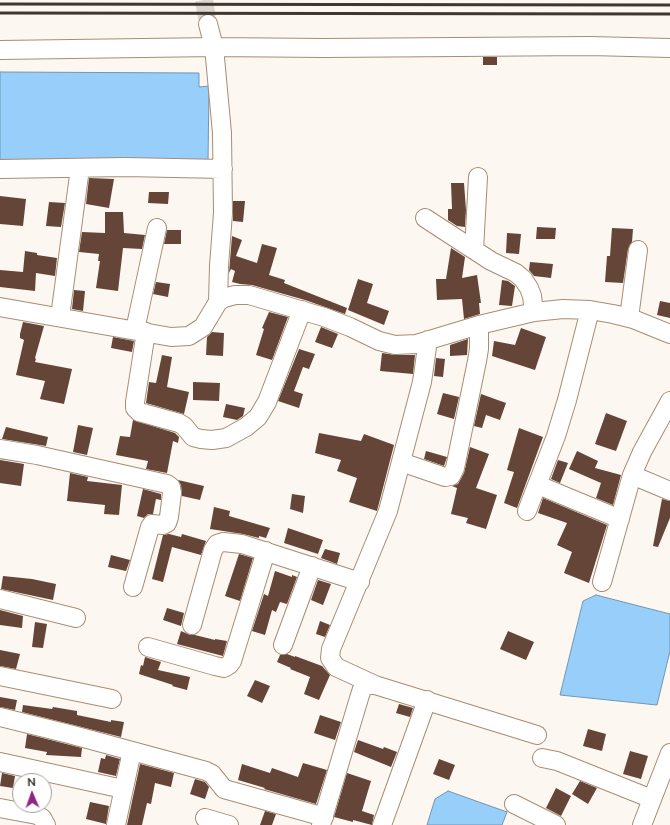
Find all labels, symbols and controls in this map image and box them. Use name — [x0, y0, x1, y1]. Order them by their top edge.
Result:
north arrow — [12, 773, 52, 813]
text: N — [27, 775, 36, 789]

